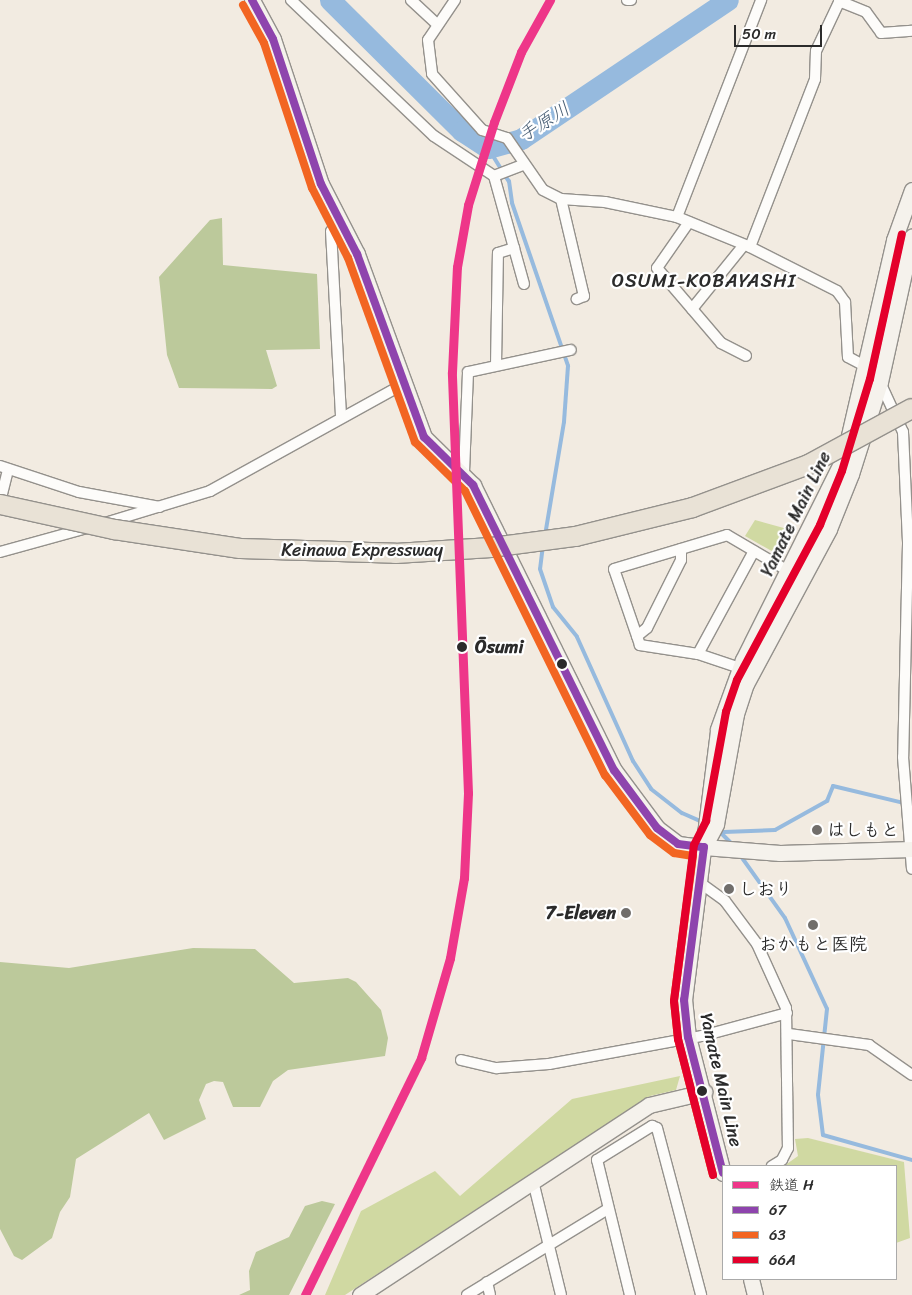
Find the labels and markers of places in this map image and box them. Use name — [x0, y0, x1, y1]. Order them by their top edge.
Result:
place label: Ōsumi — [475, 636, 523, 658]
marker: Ōsumi — [453, 638, 471, 656]
unlabelled marker — [557, 659, 567, 669]
place label: はしもと — [827, 819, 899, 841]
marker: はしもと — [811, 824, 823, 836]
place label: しおり — [739, 878, 793, 900]
marker: しおり — [723, 883, 735, 895]
place label: 7-Eleven — [546, 902, 616, 924]
marker: 7-Eleven — [620, 907, 632, 919]
marker: おかもと医院 — [807, 919, 819, 931]
place label: おかもと医院 — [759, 933, 867, 955]
unlabelled marker — [697, 1086, 707, 1096]

